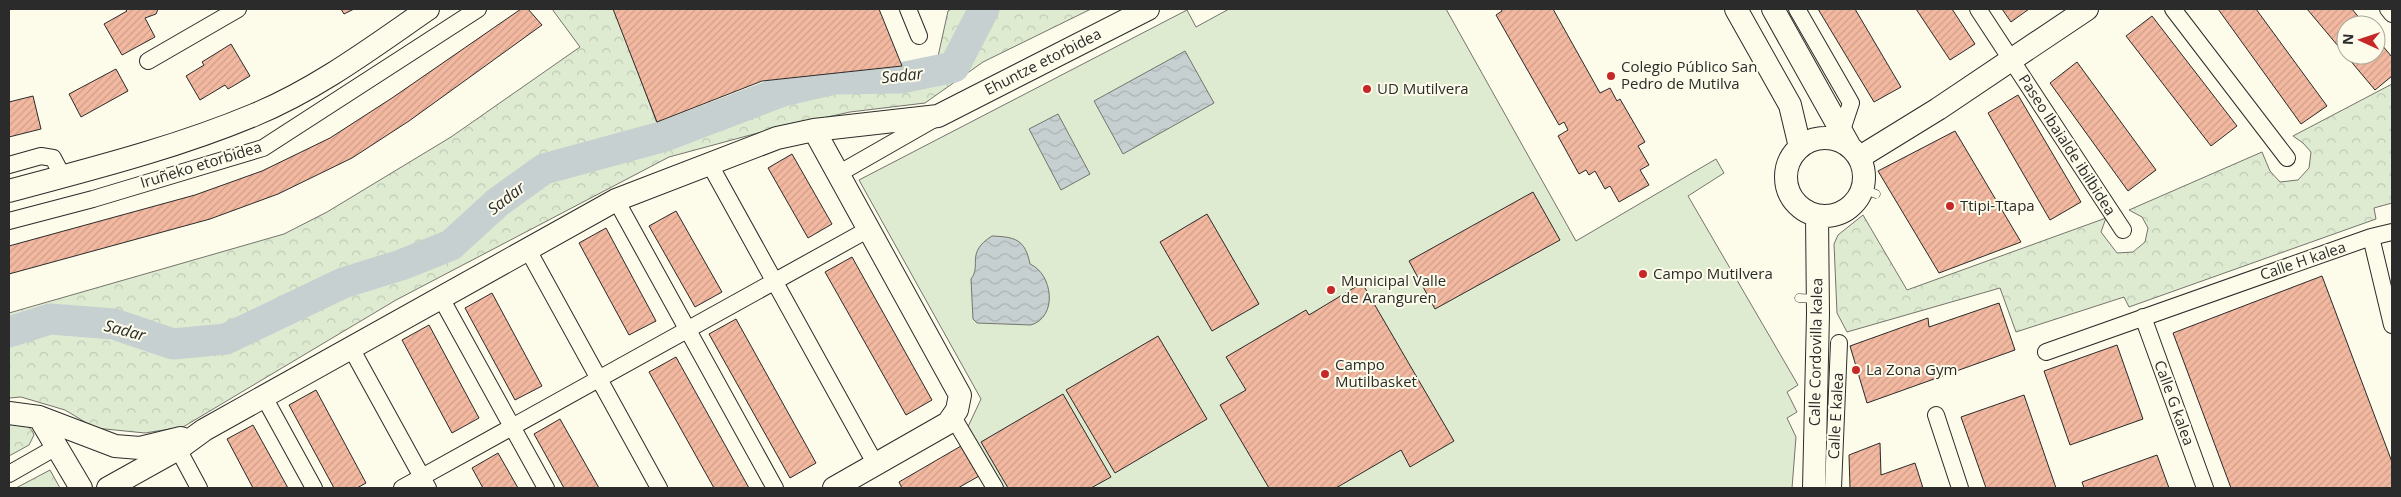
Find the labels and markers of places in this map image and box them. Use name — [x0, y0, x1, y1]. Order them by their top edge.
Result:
place label: Colegio Público San Pedro de Mutilva — [1621, 56, 1757, 93]
marker: Colegio Público San Pedro de Mutilva — [1605, 70, 1617, 82]
place label: UD Mutilvera — [1377, 78, 1469, 98]
marker: UD Mutilvera — [1361, 83, 1373, 95]
place label: Ttipi-Ttapa — [1960, 195, 2035, 215]
marker: Ttipi-Ttapa — [1944, 200, 1956, 212]
place label: Campo Mutilvera — [1653, 263, 1773, 283]
marker: Campo Mutilvera — [1637, 268, 1649, 280]
place label: Municipal Valle de Aranguren — [1341, 270, 1446, 307]
marker: Municipal Valle de Aranguren — [1325, 284, 1337, 296]
place label: Campo Mutilbasket — [1335, 354, 1417, 391]
place label: La Zona Gym — [1866, 359, 1957, 379]
marker: La Zona Gym — [1850, 364, 1862, 376]
marker: Campo Mutilbasket — [1319, 368, 1331, 380]

